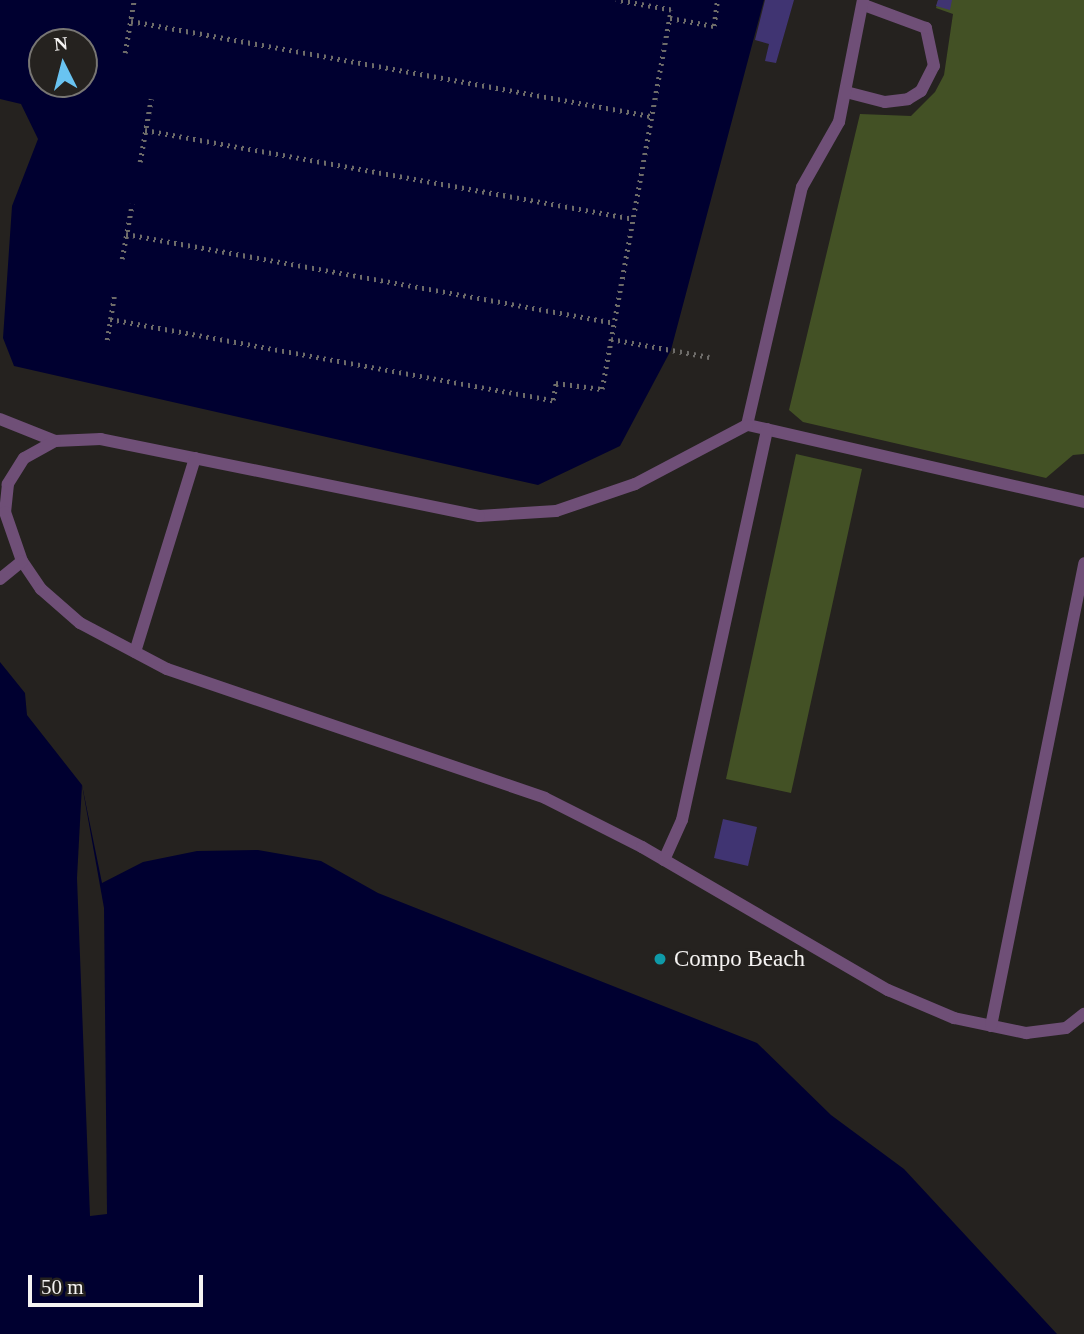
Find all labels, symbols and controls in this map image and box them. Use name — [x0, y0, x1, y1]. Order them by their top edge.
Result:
north arrow — [28, 28, 98, 98]
text: N — [53, 32, 69, 55]
place label: Compo Beach — [674, 945, 805, 973]
marker: Compo Beach — [652, 951, 668, 967]
scale bar — [32, 1260, 206, 1304]
text: 50 m — [41, 1275, 84, 1299]

